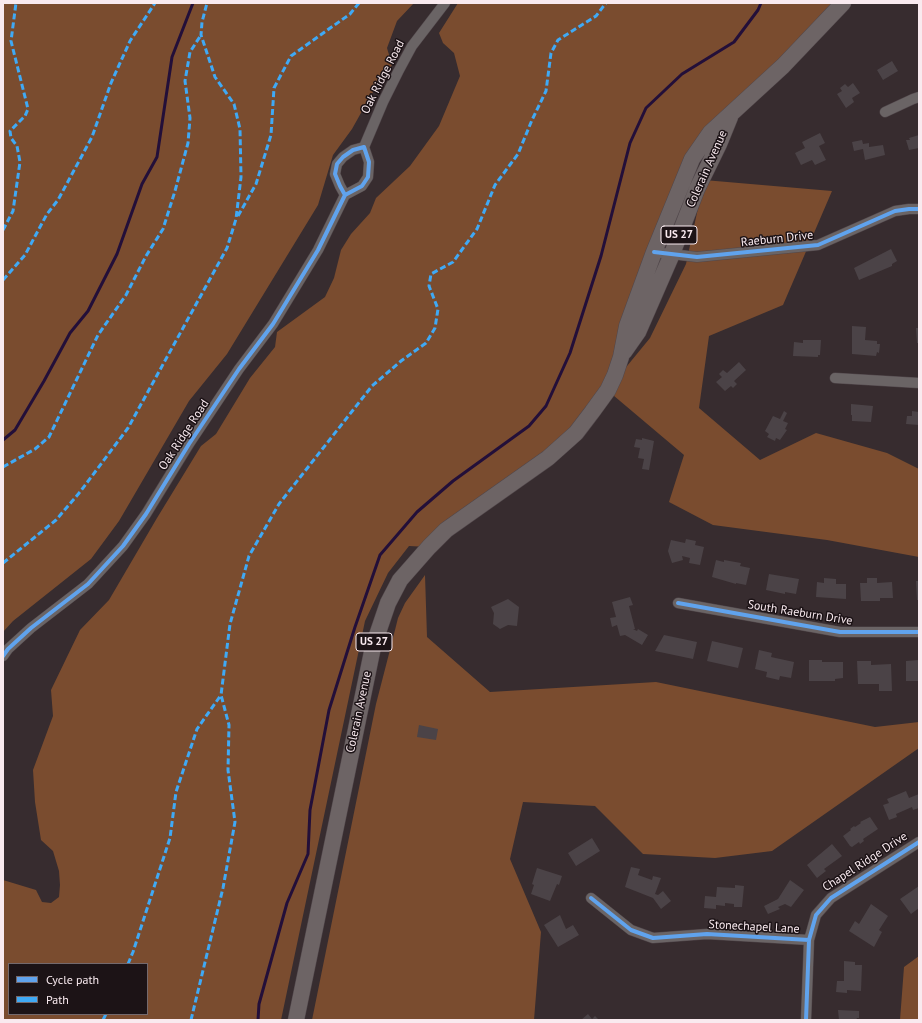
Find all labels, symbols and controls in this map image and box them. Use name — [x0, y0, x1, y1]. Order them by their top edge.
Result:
street label: Oak Ridge Road — [358, 38, 408, 116]
street label: Colerain Avenue — [684, 128, 730, 210]
road number: US 27 — [661, 226, 697, 244]
street label: Raeburn Drive — [740, 228, 814, 250]
street label: Oak Ridge Road — [156, 397, 212, 473]
street label: South Raeburn Drive — [747, 598, 853, 628]
road number: US 27 — [356, 633, 392, 651]
street label: Colerain Avenue — [343, 670, 375, 754]
street label: Chapel Ridge Drive — [820, 829, 910, 895]
street label: Stonechapel Lane — [708, 917, 800, 937]
legend — [8, 963, 148, 1015]
text: Cycle path — [46, 972, 99, 987]
text: Path — [46, 992, 69, 1007]

